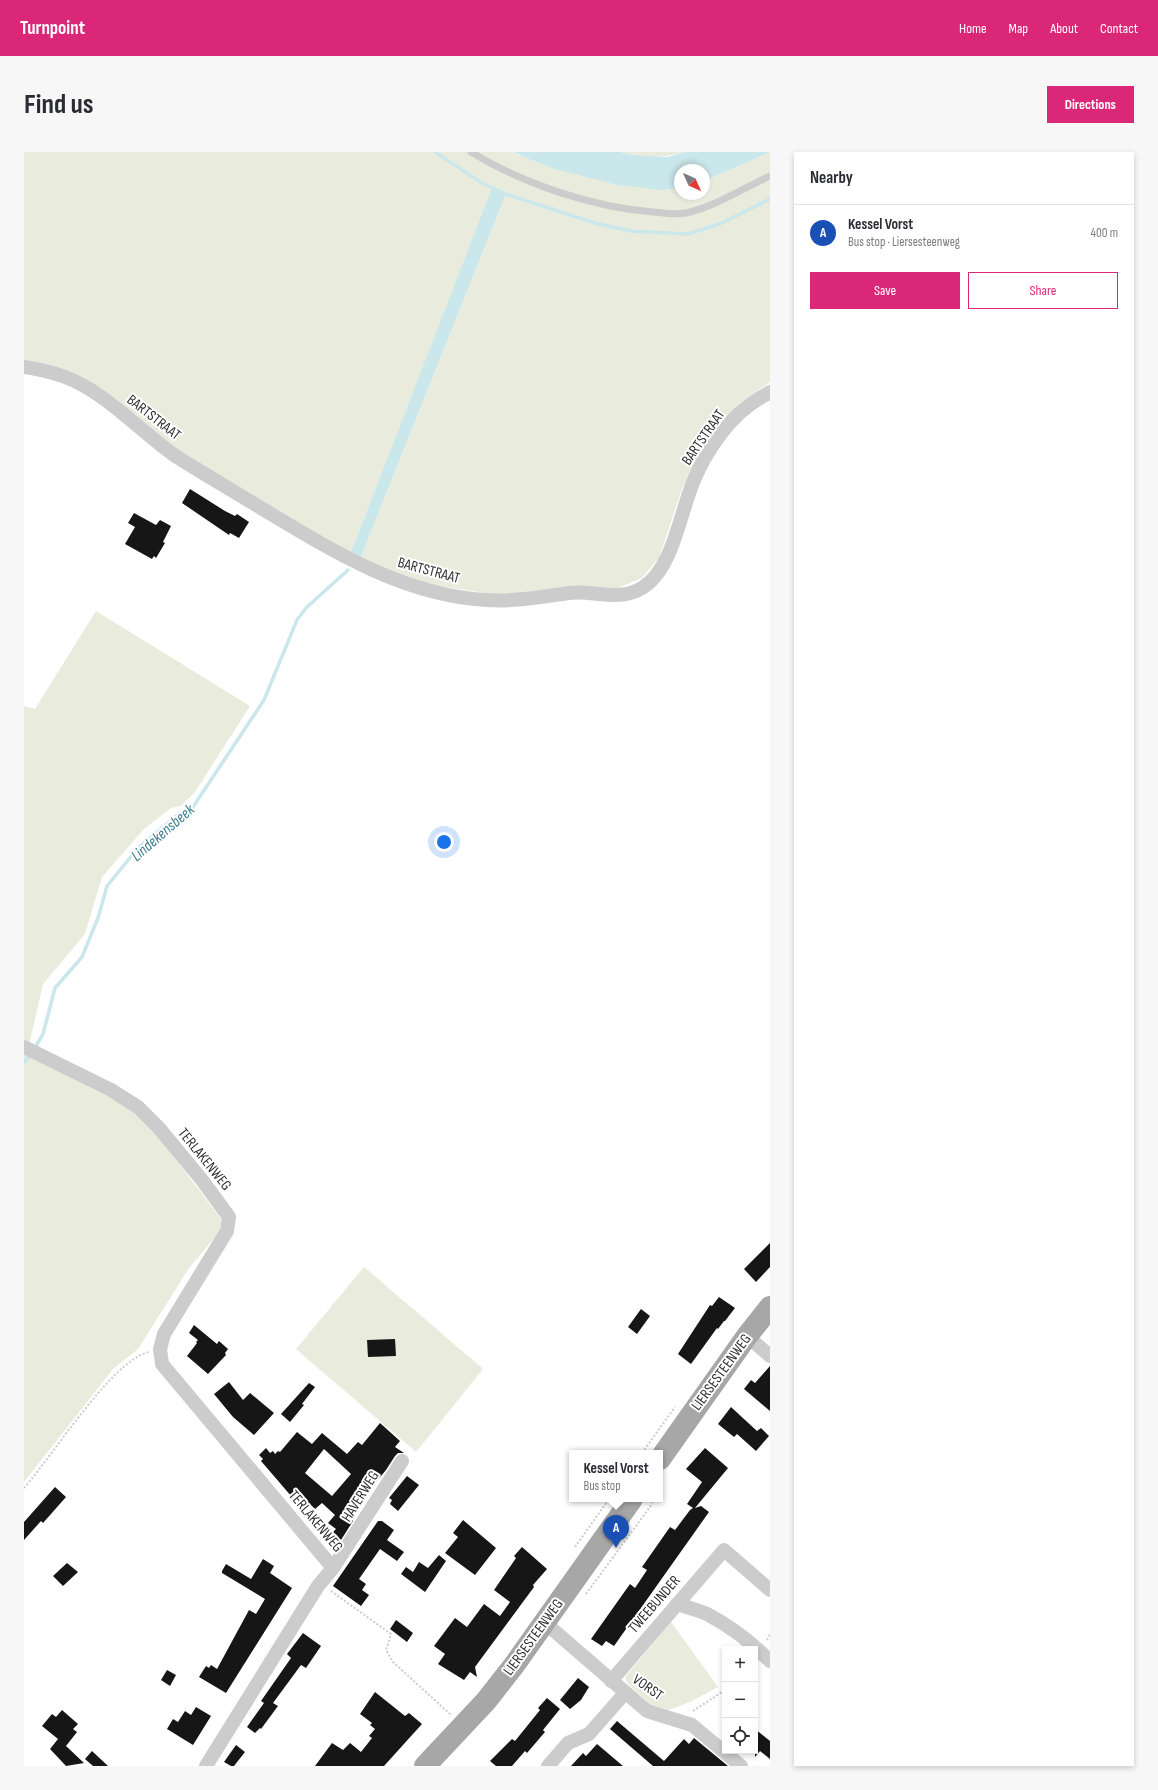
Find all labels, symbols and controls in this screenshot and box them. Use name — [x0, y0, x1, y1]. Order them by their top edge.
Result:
text: Turnpoint — [20, 17, 85, 40]
text: Home — [959, 20, 987, 37]
text: Map — [1009, 20, 1028, 37]
text: About — [1050, 20, 1078, 37]
text: Contact — [1100, 20, 1138, 37]
button: Directions — [1047, 86, 1134, 123]
text: Find us — [24, 88, 93, 121]
north arrow — [674, 164, 710, 200]
text: Nearby — [810, 168, 853, 188]
text: Kessel Vorst — [848, 215, 913, 234]
text: A — [820, 225, 826, 241]
text: 400 m — [1091, 225, 1118, 241]
text: Bus stop · Liersesteenweg — [848, 234, 960, 250]
button: Save — [810, 272, 960, 309]
button: Share — [968, 272, 1118, 309]
street label: BARTSTRAAT — [123, 390, 185, 444]
street label: BARTSTRAAT — [677, 406, 729, 469]
street label: BARTSTRAAT — [396, 553, 462, 588]
water label: Lindekensbeek — [128, 800, 199, 866]
your location — [434, 832, 454, 852]
street label: TERLAKENWEG — [174, 1124, 236, 1194]
street label: LIERSESTEENWEG — [687, 1330, 756, 1414]
popup — [569, 1450, 663, 1502]
text: Kessel Vorst — [583, 1459, 649, 1478]
street label: HAVERWEG — [337, 1467, 383, 1525]
text: Bus stop — [583, 1478, 621, 1494]
street label: TERLAKENWEG — [284, 1486, 347, 1556]
pin: A — [603, 1515, 629, 1548]
street label: TWEEBUNDER — [624, 1571, 685, 1637]
street label: LIERSESTEENWEG — [499, 1595, 568, 1679]
map controls — [722, 1646, 758, 1754]
button: + — [722, 1646, 758, 1682]
street label: VORST — [629, 1670, 667, 1705]
button: − — [722, 1682, 758, 1718]
button: locate — [722, 1718, 758, 1754]

